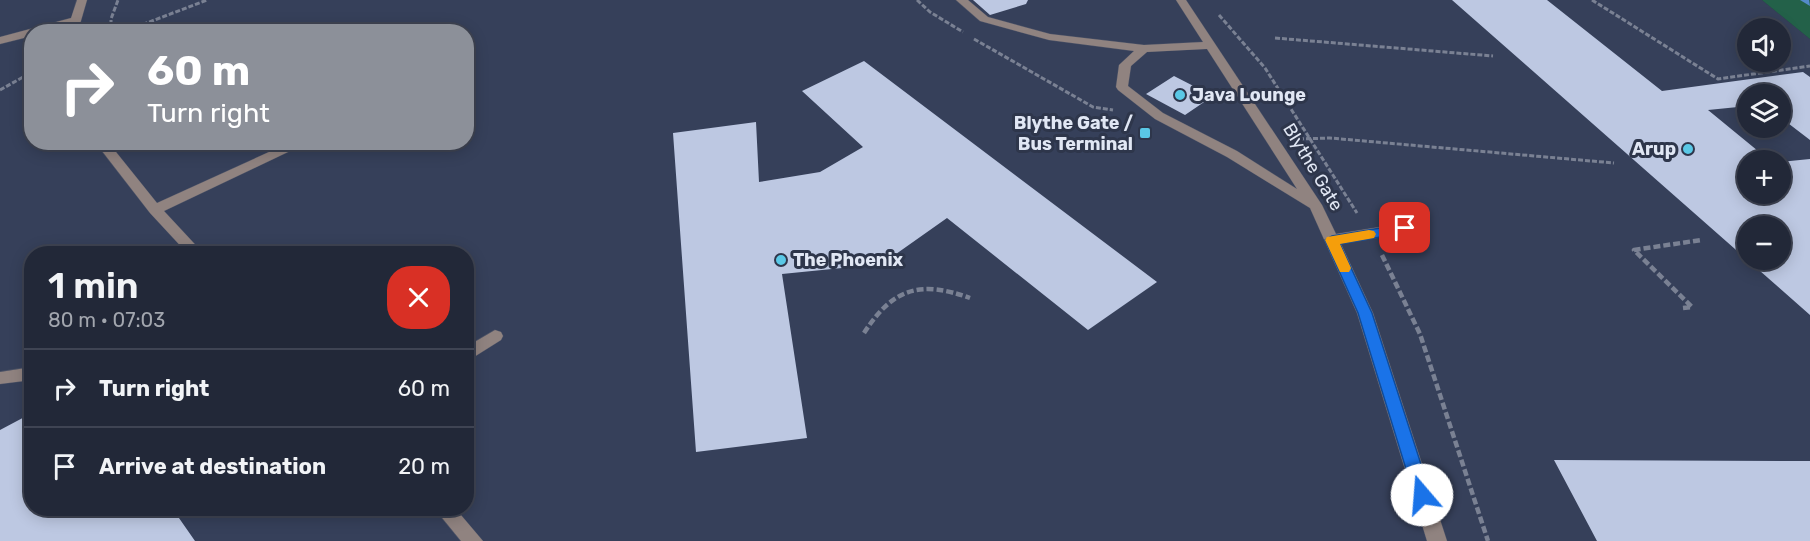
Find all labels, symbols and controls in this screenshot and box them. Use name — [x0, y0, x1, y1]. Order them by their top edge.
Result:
map controls — [1737, 18, 1791, 270]
button: sound — [1737, 18, 1791, 72]
text: 60 m — [147, 46, 250, 96]
icon: right — [48, 48, 126, 126]
place label: Java Lounge — [1192, 84, 1306, 106]
button: layers — [1737, 84, 1791, 138]
marker: Java Lounge — [1173, 88, 1187, 102]
text: Turn right — [147, 97, 270, 129]
place label: Blythe Gate / Bus Terminal — [1014, 112, 1133, 155]
street label: Blythe Gate — [1278, 119, 1348, 215]
marker: Blythe Gate / Bus Terminal — [1138, 126, 1152, 140]
place label: Arup — [1632, 138, 1676, 160]
marker: Arup — [1681, 142, 1695, 156]
button: + — [1737, 150, 1791, 204]
pin — [1379, 202, 1430, 253]
icon: arrive — [1388, 211, 1421, 244]
button: − — [1737, 216, 1791, 270]
place label: The Phoenix — [793, 249, 904, 271]
marker: The Phoenix — [774, 253, 788, 267]
text: 1 min — [48, 264, 139, 307]
button: close — [387, 266, 450, 329]
text: 80 m · 07:03 — [48, 308, 165, 332]
icon: right — [48, 372, 81, 405]
text: Turn right — [99, 375, 209, 402]
text: 60 m — [398, 375, 450, 402]
icon: arrive — [48, 450, 81, 483]
text: Arrive at destination — [99, 453, 326, 480]
text: 20 m — [398, 453, 450, 480]
position arrow — [1390, 463, 1454, 527]

